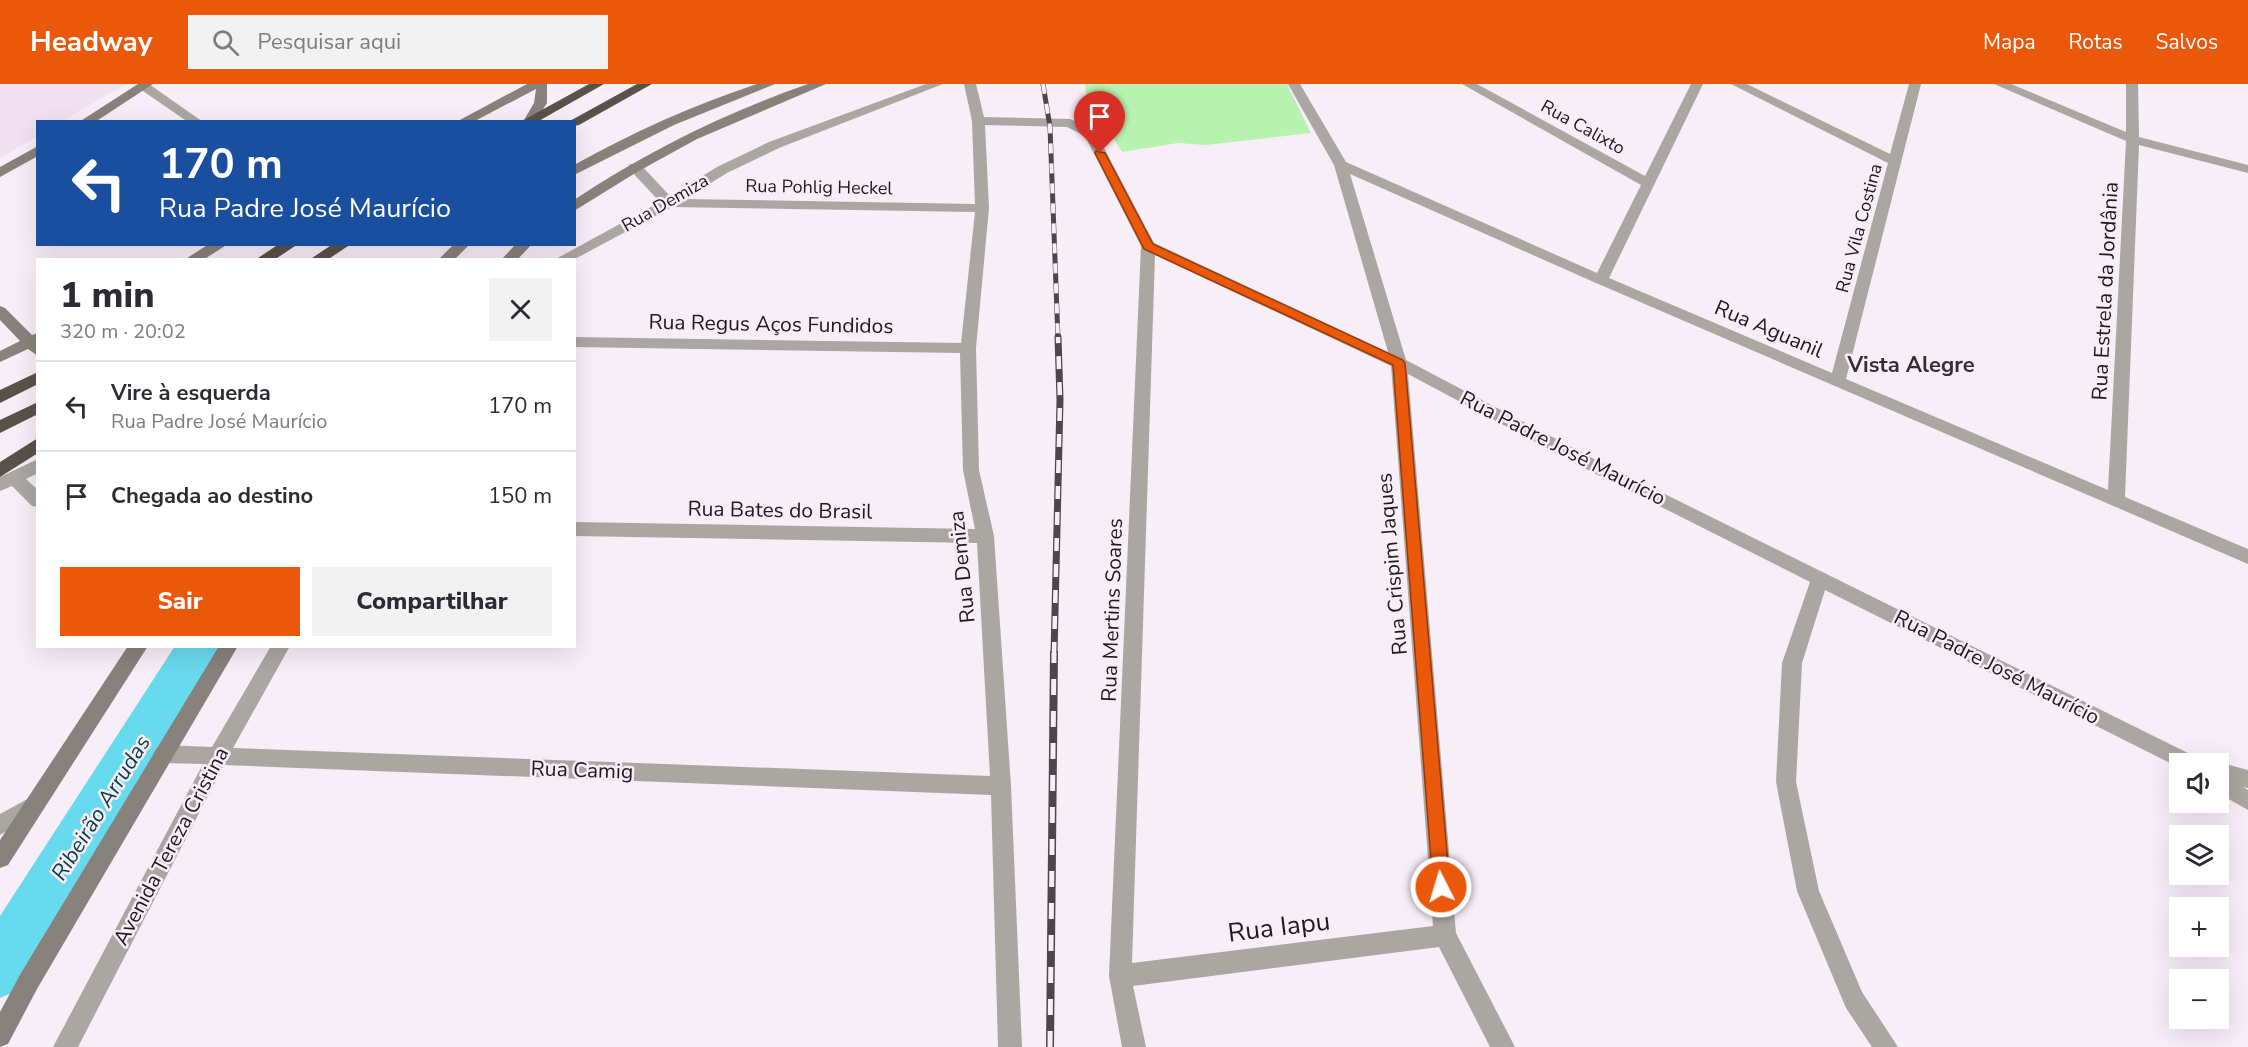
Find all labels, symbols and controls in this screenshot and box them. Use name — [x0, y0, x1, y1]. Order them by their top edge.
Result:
search box — [188, 15, 608, 69]
text: Headway — [30, 23, 152, 61]
icon: search — [209, 26, 242, 59]
text: Pesquisar aqui — [257, 27, 401, 57]
text: Mapa — [1983, 28, 2036, 56]
text: Rotas — [2069, 28, 2123, 56]
text: Salvos — [2156, 28, 2218, 56]
pin — [1074, 91, 1125, 153]
street label: Rua Calixto — [1537, 94, 1629, 160]
icon: arrive — [1083, 100, 1116, 133]
text: 170 m — [159, 136, 283, 193]
icon: left — [60, 144, 138, 222]
street label: Rua Vila Costina — [1830, 161, 1888, 295]
street label: Rua Demiza — [617, 168, 713, 238]
street label: Rua Pohlig Heckel — [745, 174, 894, 200]
street label: Rua Estrela da Jordânia — [2085, 181, 2125, 401]
text: Rua Padre José Maurício — [159, 190, 451, 227]
text: 1 min — [60, 271, 155, 320]
button: close — [489, 278, 552, 341]
street label: Rua Aguanil — [1710, 293, 1828, 365]
street label: Rua Regus Aços Fundidos — [648, 308, 894, 340]
text: 320 m · 20:02 — [60, 318, 186, 345]
district label: Vista Alegre — [1846, 350, 1975, 380]
text: Vire à esquerda — [111, 378, 271, 408]
street label: Rua Padre José Maurício — [1455, 384, 1671, 512]
icon: left — [60, 390, 93, 423]
text: 170 m — [488, 391, 552, 421]
text: Rua Padre José Maurício — [111, 408, 327, 435]
street label: Rua Crispim Jaques — [1370, 472, 1414, 656]
icon: arrive — [60, 480, 93, 513]
text: Chegada ao destino — [111, 481, 313, 511]
text: 150 m — [488, 481, 552, 511]
street label: Rua Bates do Brasil — [687, 494, 873, 526]
street label: Rua Demiza — [942, 509, 982, 625]
street label: Rua Mertins Soares — [1095, 518, 1129, 702]
button: Sair — [60, 567, 300, 636]
button: Compartilhar — [312, 567, 552, 636]
street label: Rua Padre José Maurício — [1889, 603, 2105, 731]
water label: Ribeirão Arrudas — [44, 730, 158, 886]
street label: Avenida Tereza Cristina — [107, 742, 235, 950]
map controls — [2169, 753, 2229, 1029]
button: sound — [2169, 753, 2229, 813]
street label: Rua Camig — [530, 754, 634, 786]
button: layers — [2169, 825, 2229, 885]
position arrow — [1409, 855, 1473, 919]
button: + — [2169, 897, 2229, 957]
street label: Rua Iapu — [1226, 903, 1332, 951]
button: − — [2169, 969, 2229, 1029]

